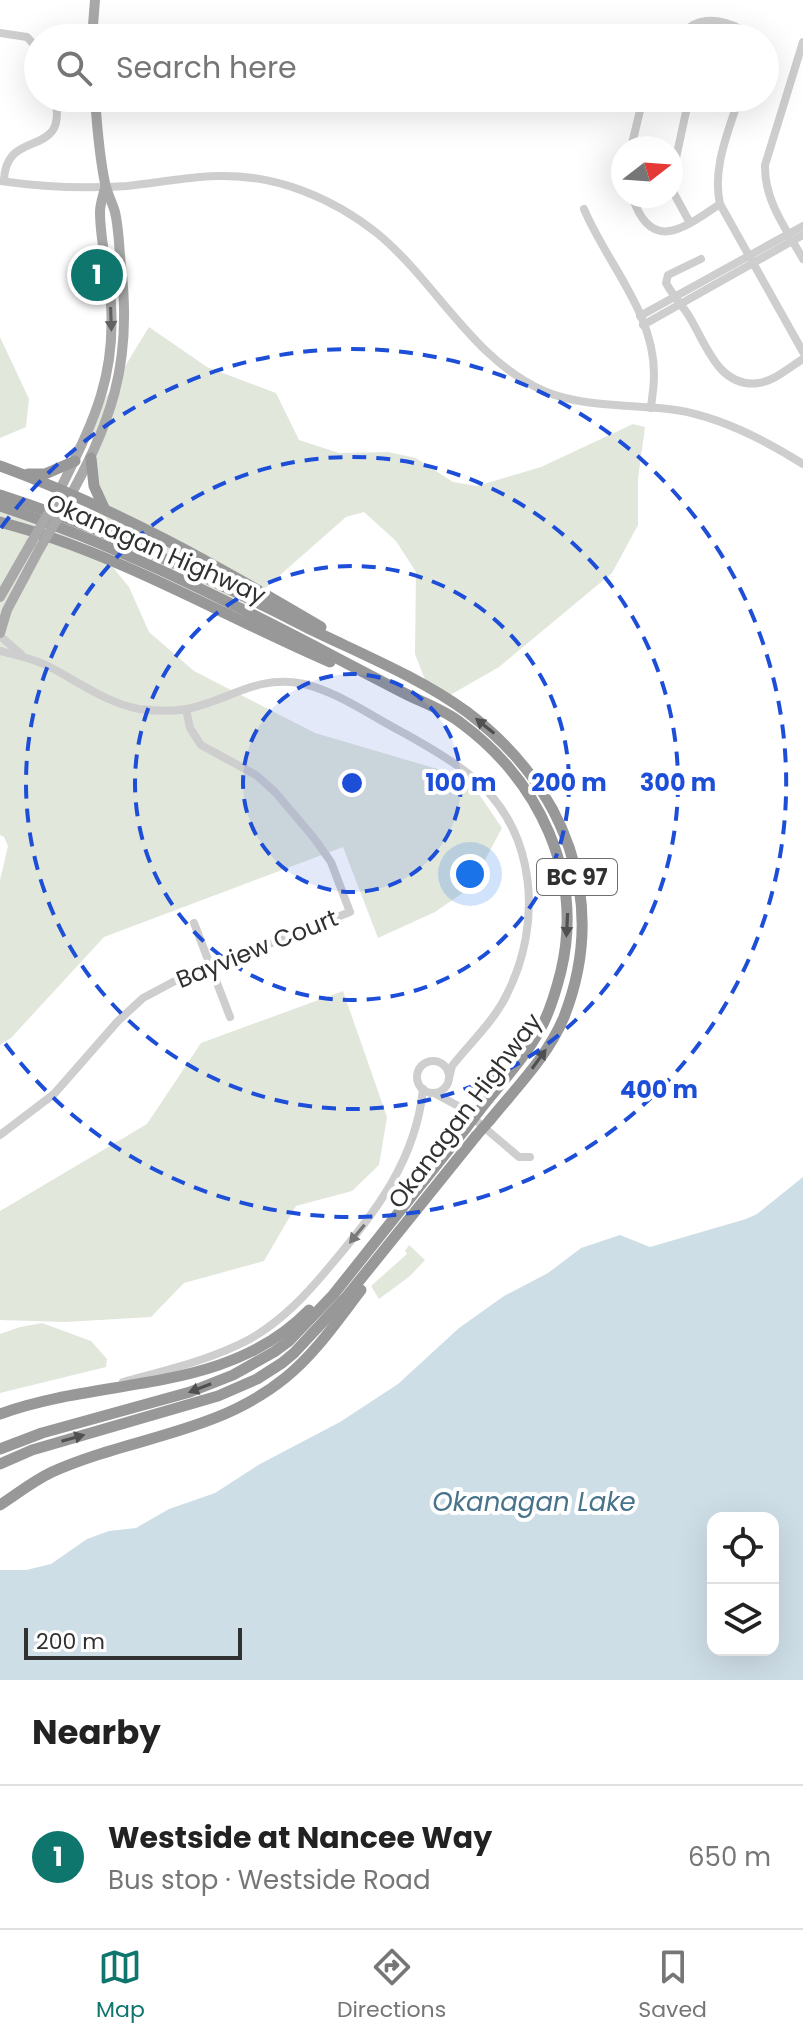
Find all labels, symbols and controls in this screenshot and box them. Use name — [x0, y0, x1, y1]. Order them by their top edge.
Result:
search box — [24, 24, 779, 112]
icon: search — [52, 46, 96, 90]
text: Search here — [116, 46, 297, 89]
north arrow — [611, 136, 683, 208]
pin: 1 — [71, 245, 123, 305]
one-way arrow — [105, 307, 118, 332]
street label: Okanagan Highway — [41, 485, 272, 612]
one-way arrow — [474, 718, 495, 735]
text: 100 m — [426, 766, 496, 799]
text: 200 m — [531, 766, 607, 799]
text: 300 m — [640, 766, 716, 799]
centre of rings — [338, 769, 366, 797]
your location — [450, 854, 490, 894]
road number: BC 97 — [537, 859, 617, 895]
street label: Bayview Court — [171, 901, 343, 996]
one-way arrow — [560, 913, 573, 938]
street label: Okanagan Highway — [380, 1006, 549, 1215]
one-way arrow — [530, 1049, 546, 1069]
text: 400 m — [620, 1073, 698, 1106]
one-way arrow — [349, 1224, 365, 1244]
one-way arrow — [188, 1382, 212, 1395]
one-way arrow — [62, 1431, 86, 1444]
water label: Okanagan Lake — [432, 1484, 636, 1520]
map controls — [707, 1512, 779, 1656]
button: locate — [707, 1512, 779, 1584]
button: layers — [707, 1584, 779, 1656]
scale bar — [24, 1624, 242, 1660]
text: 200 m — [36, 1626, 105, 1657]
text: Nearby — [32, 1708, 161, 1756]
text: Westside at Nancee Way — [108, 1816, 492, 1859]
text: 1 — [53, 1839, 63, 1875]
text: 650 m — [688, 1839, 771, 1875]
text: Bus stop · Westside Road — [108, 1862, 430, 1898]
tab: Map — [96, 1945, 145, 2026]
tab: Directions — [337, 1945, 446, 2026]
tab: Saved — [638, 1945, 707, 2026]

